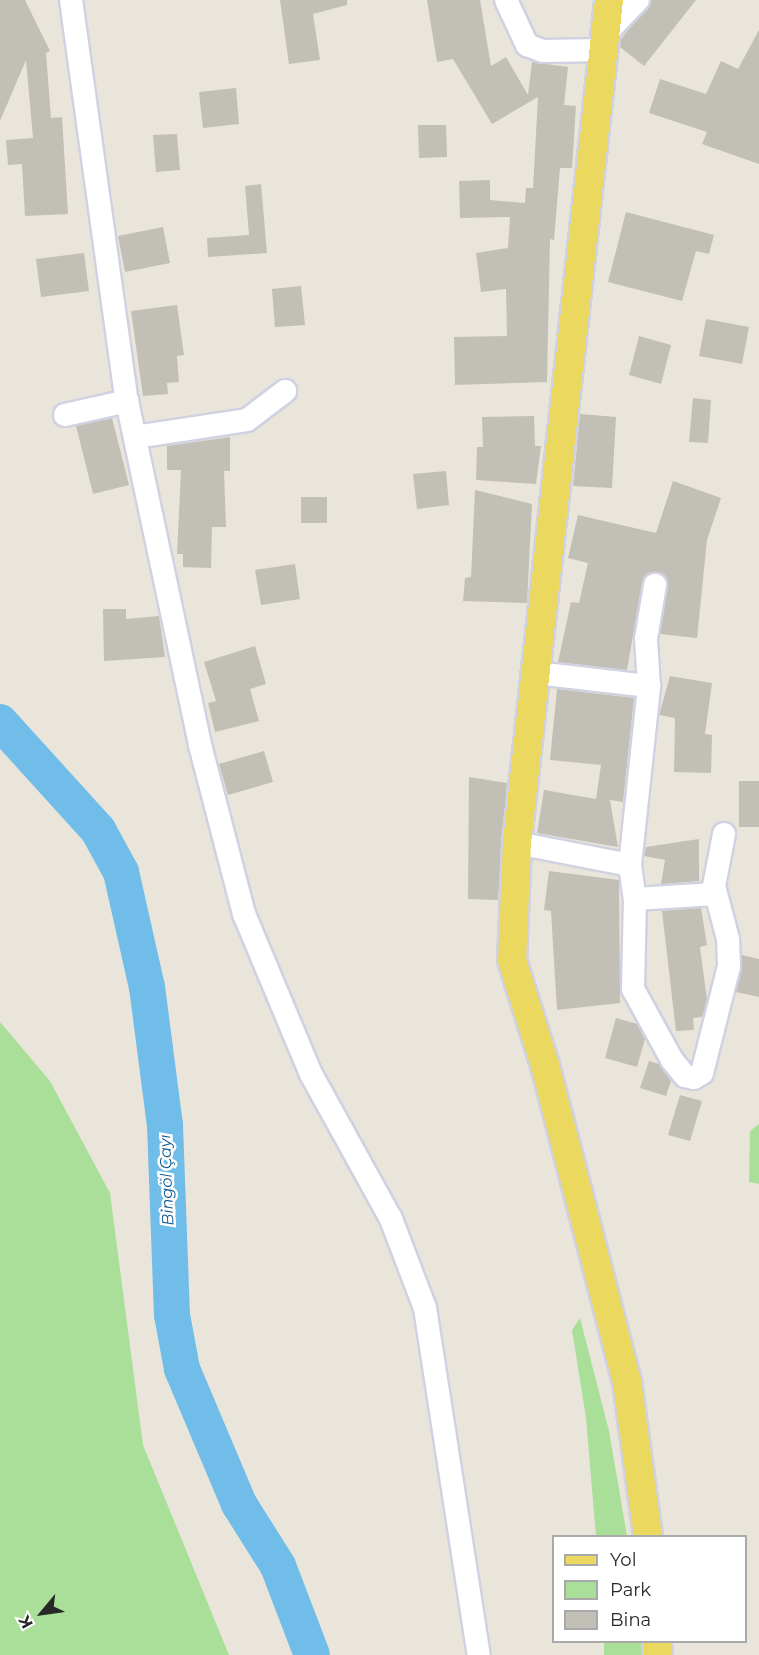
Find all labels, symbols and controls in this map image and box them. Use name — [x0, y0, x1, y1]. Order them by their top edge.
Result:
water label: Bingöl Çayı — [156, 1134, 178, 1226]
legend — [552, 1535, 747, 1643]
text: Yol — [610, 1549, 636, 1571]
text: Park — [610, 1579, 651, 1601]
north arrow — [12, 1583, 72, 1643]
text: Bina — [610, 1609, 651, 1631]
text: K — [15, 1612, 37, 1632]

